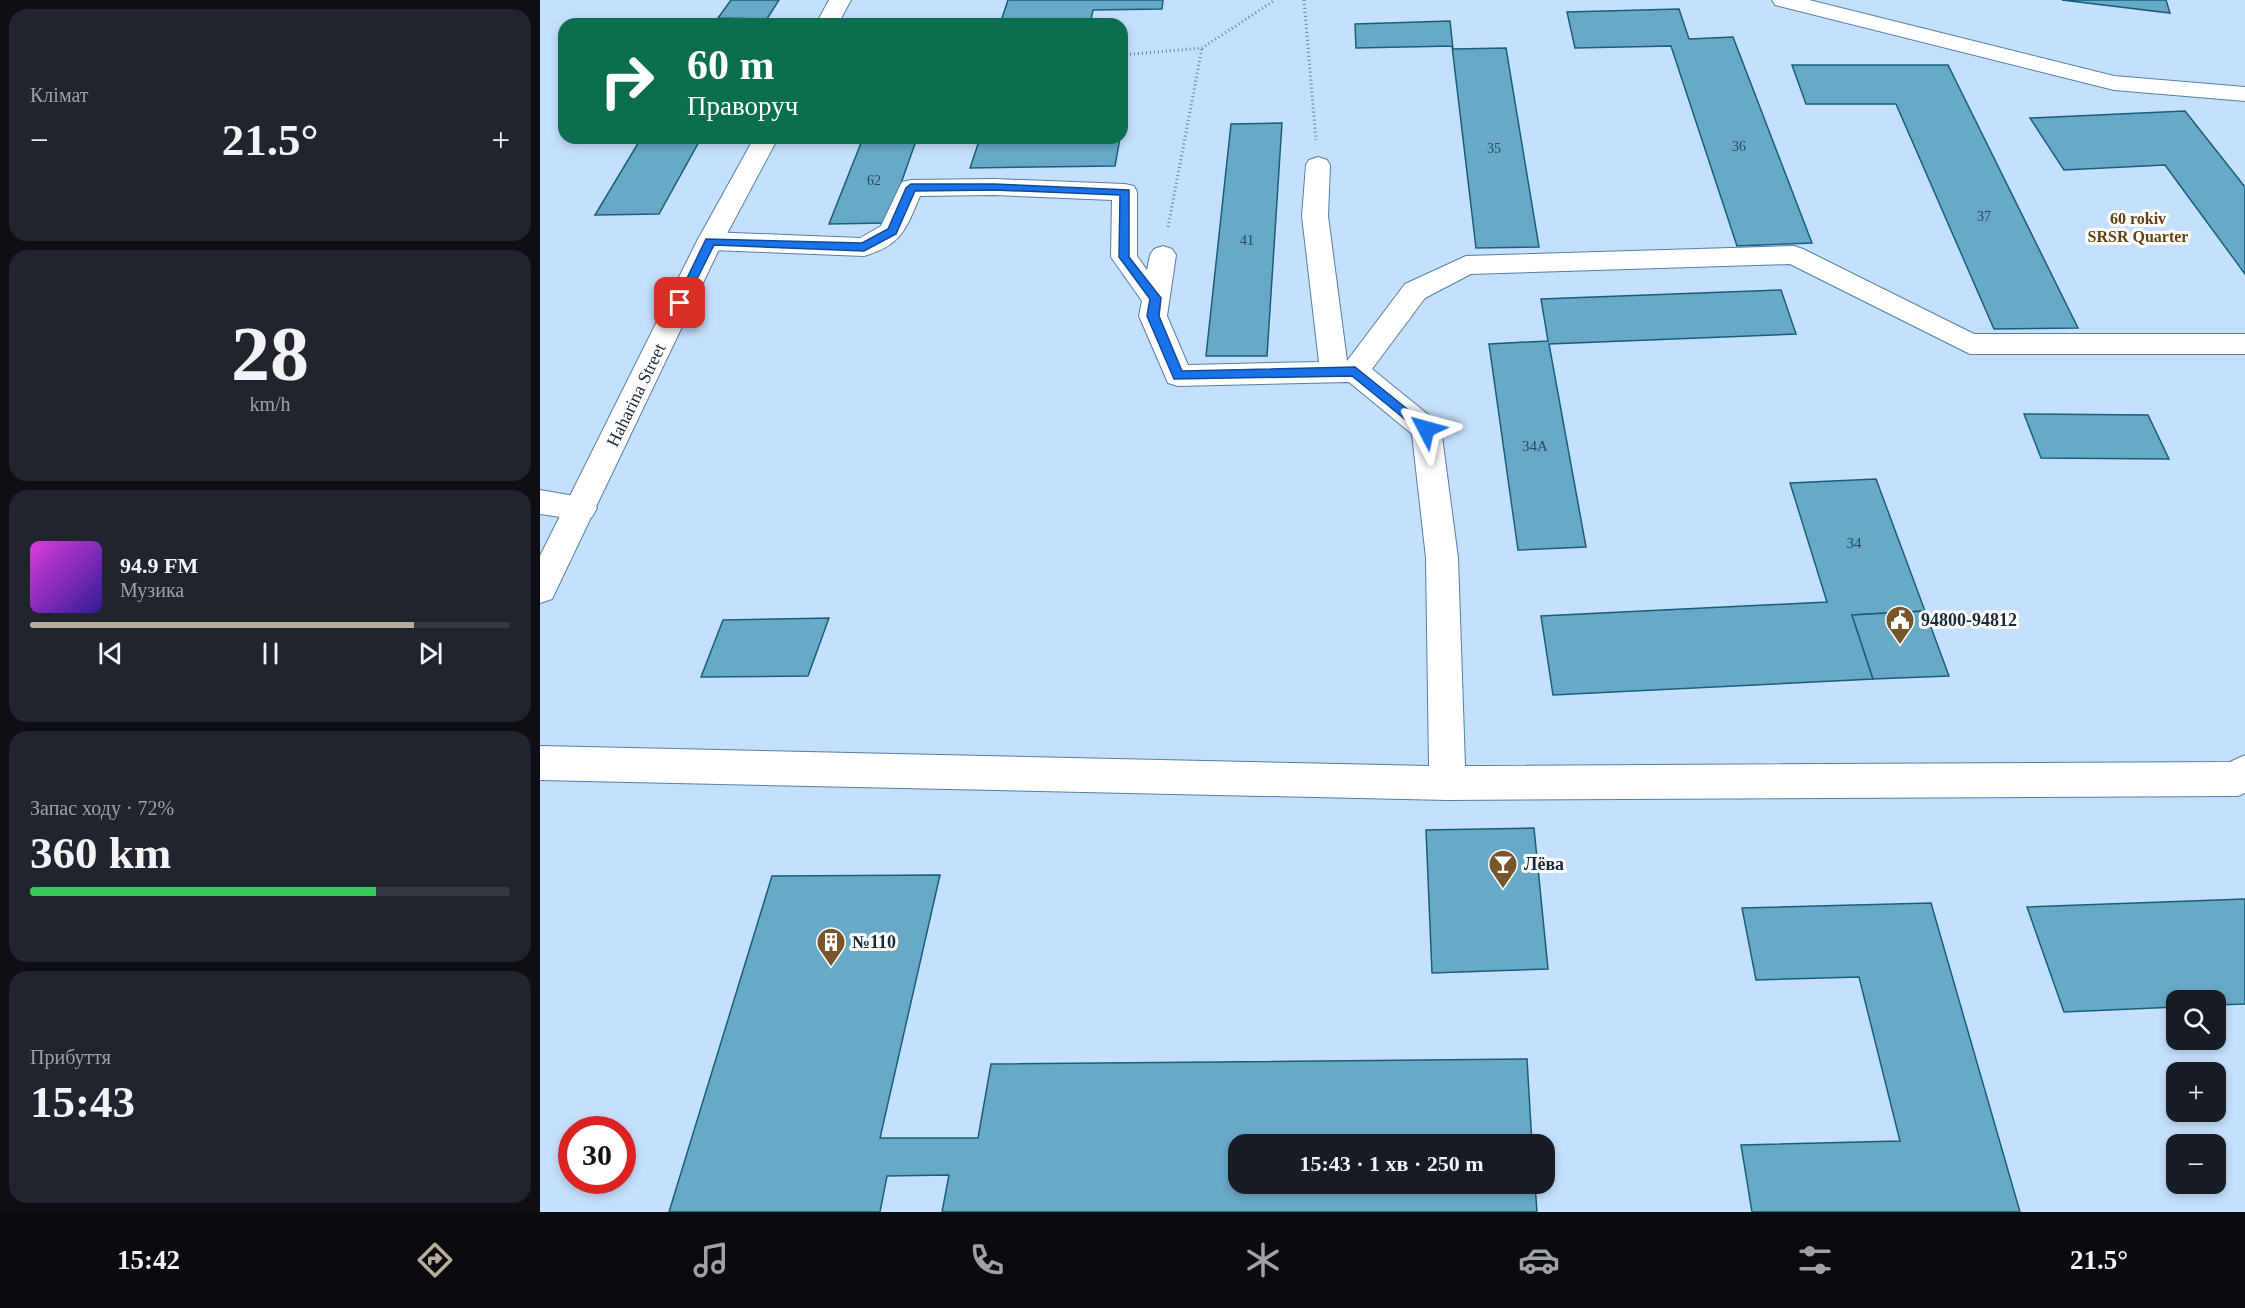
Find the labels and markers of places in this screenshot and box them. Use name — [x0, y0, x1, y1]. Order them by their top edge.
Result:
pin — [654, 277, 705, 328]
public building icon: 94800-94812 — [1884, 604, 1916, 646]
place label: 94800-94812 — [1921, 610, 2017, 630]
bar icon: Лёва — [1487, 848, 1519, 890]
place label: Лёва — [1524, 854, 1564, 874]
building icon: №110 — [815, 926, 847, 968]
place label: №110 — [852, 932, 896, 952]

